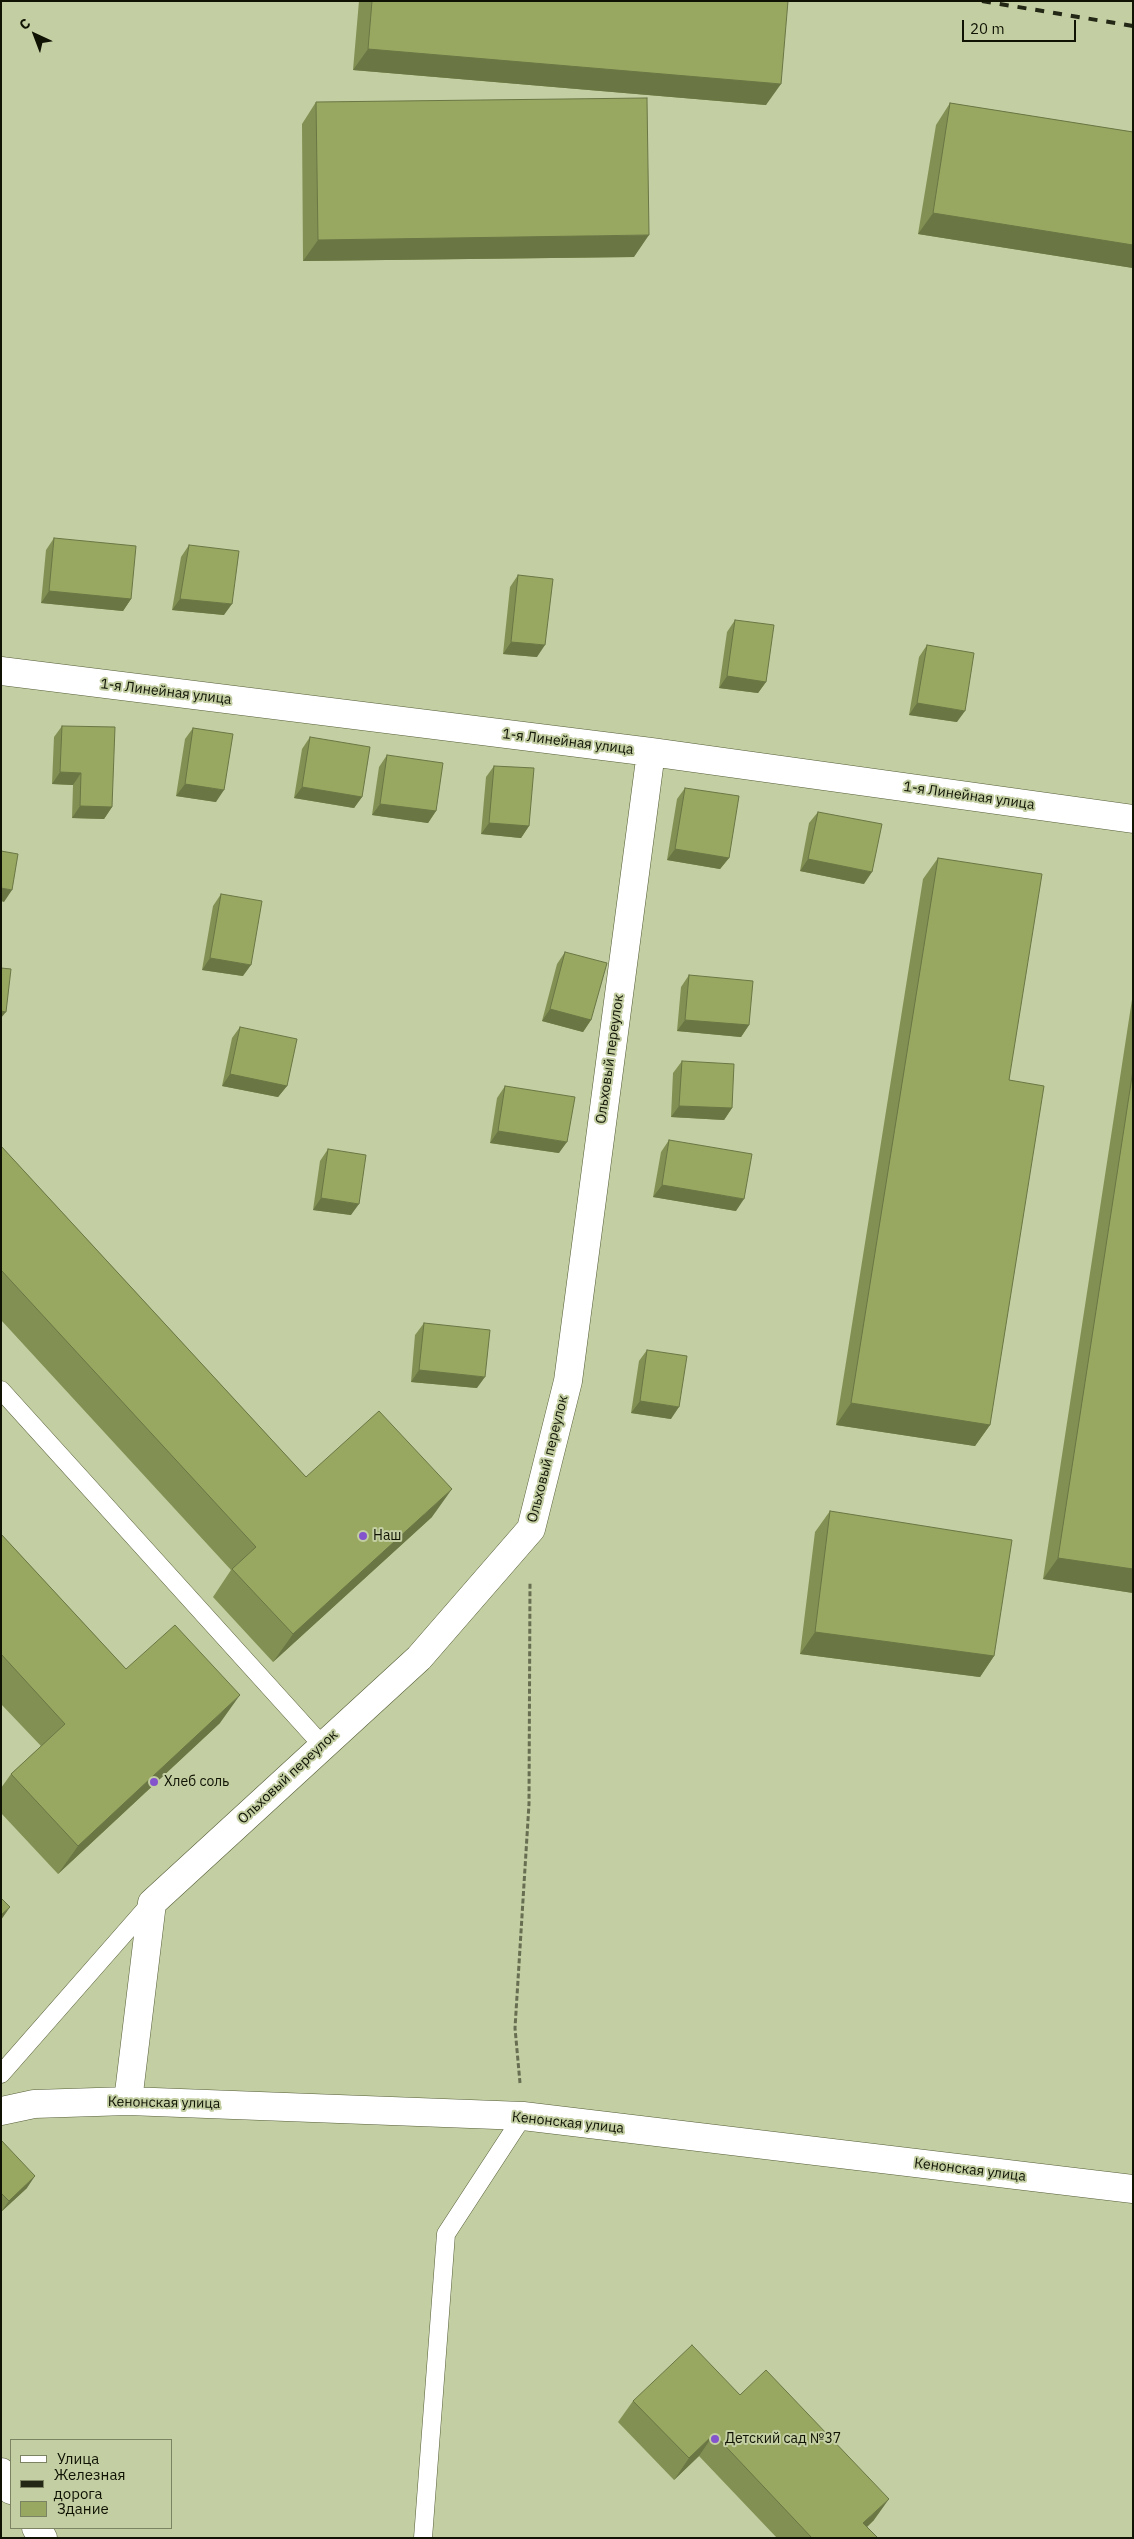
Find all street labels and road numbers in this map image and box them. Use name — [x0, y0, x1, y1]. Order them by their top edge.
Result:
street label: 1-я Линейная улица — [99, 676, 233, 708]
street label: 1-я Линейная улица — [501, 726, 635, 758]
street label: 1-я Линейная улица — [902, 778, 1036, 814]
street label: Ольховый переулок — [593, 993, 627, 1125]
street label: Ольховый переулок — [524, 1394, 572, 1524]
street label: Ольховый переулок — [235, 1726, 341, 1828]
street label: Кенонская улица — [108, 2094, 220, 2112]
street label: Кенонская улица — [511, 2109, 625, 2137]
street label: Кенонская улица — [913, 2155, 1027, 2185]

